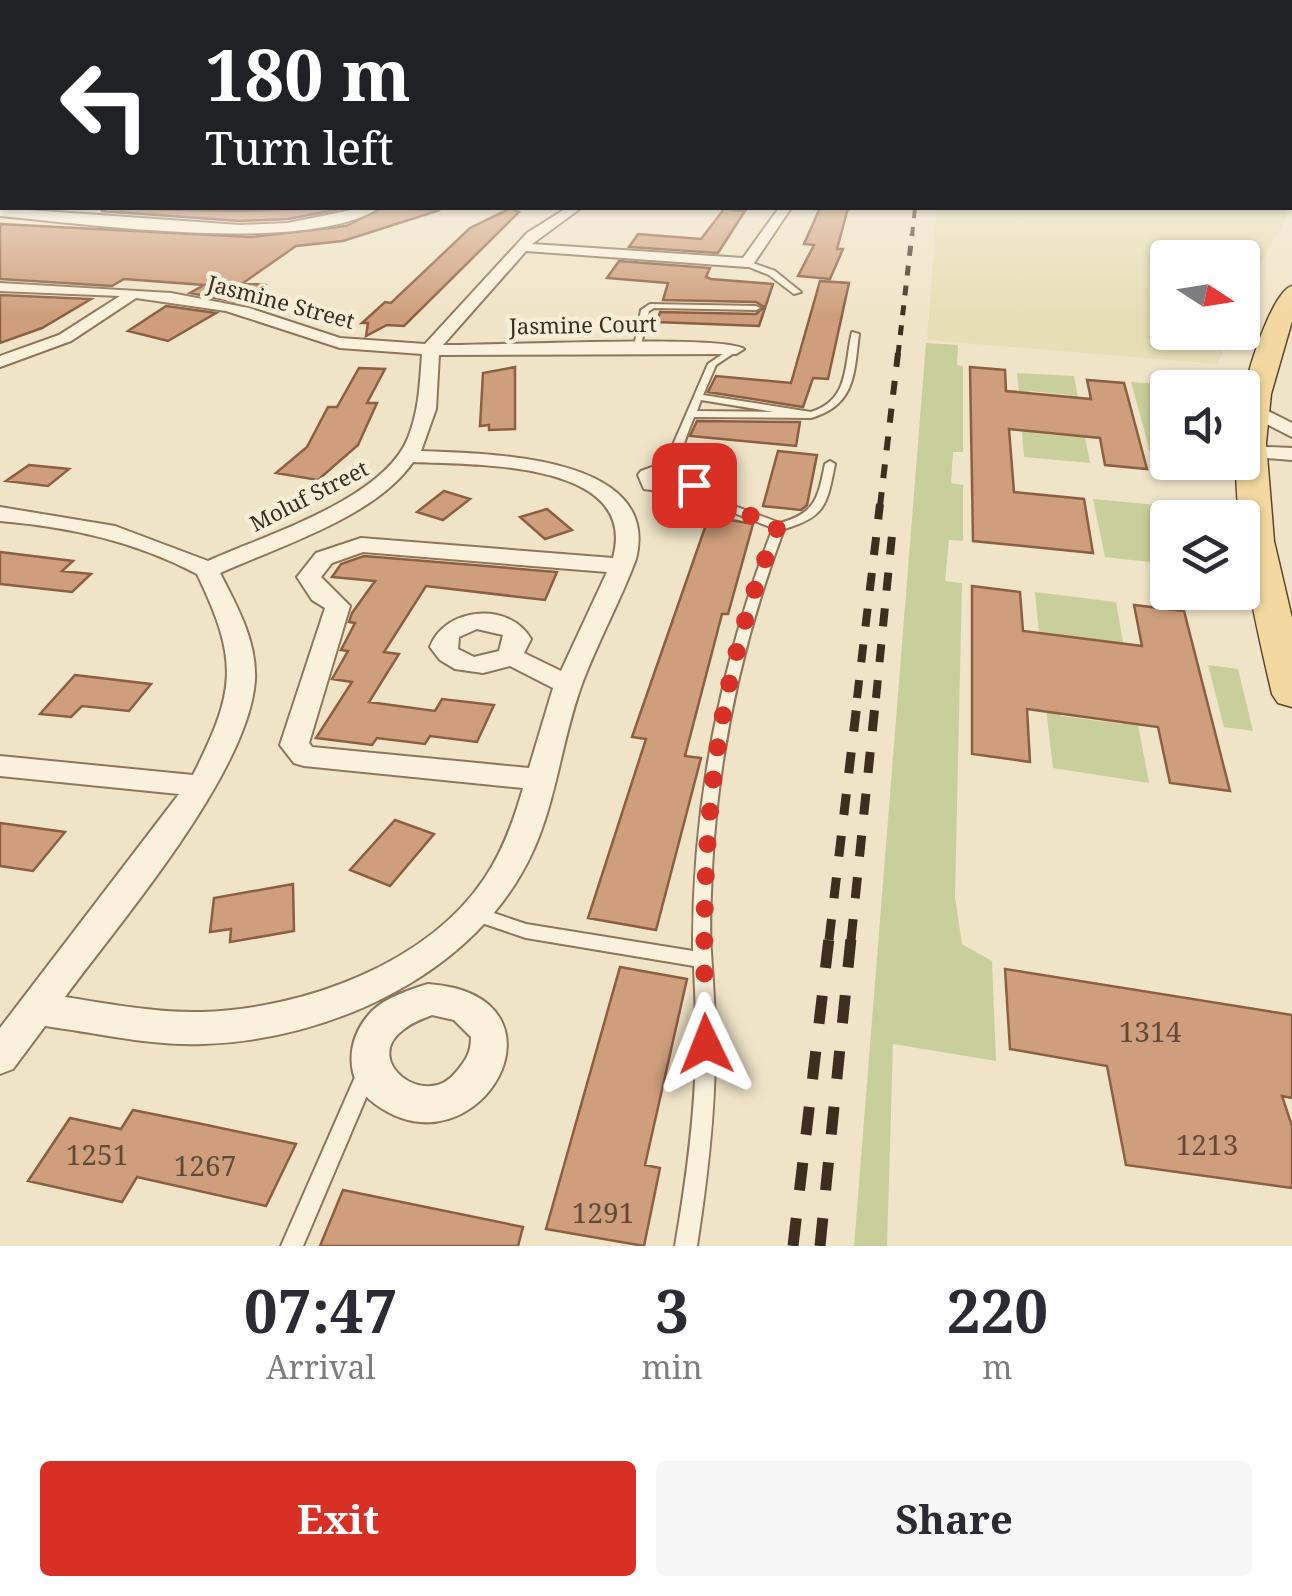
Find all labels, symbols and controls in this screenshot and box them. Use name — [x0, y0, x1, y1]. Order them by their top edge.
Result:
text: 180 m — [205, 26, 411, 122]
icon: left — [40, 40, 170, 170]
text: Turn left — [205, 117, 394, 178]
north arrow — [1150, 240, 1260, 350]
map controls — [1150, 240, 1260, 610]
street label: Jasmine Street — [203, 267, 358, 335]
street label: Jasmine Court — [508, 308, 657, 340]
button: sound — [1150, 370, 1260, 480]
pin — [652, 443, 737, 528]
street label: Moluf Street — [244, 452, 373, 538]
icon: arrive — [667, 458, 722, 513]
button: layers — [1150, 500, 1260, 610]
position arrow — [654, 992, 758, 1096]
house number: 1314 — [1119, 1012, 1182, 1050]
house number: 1213 — [1176, 1125, 1238, 1163]
house number: 1251 — [66, 1135, 128, 1173]
house number: 1267 — [174, 1146, 236, 1184]
house number: 1291 — [572, 1193, 634, 1231]
text: 07:47 — [244, 1269, 398, 1351]
text: 3 — [655, 1269, 689, 1351]
text: 220 — [946, 1269, 1048, 1351]
text: Arrival — [266, 1345, 375, 1388]
text: min — [642, 1345, 703, 1388]
text: m — [982, 1345, 1012, 1388]
button: Exit — [40, 1461, 636, 1576]
button: Share — [656, 1461, 1252, 1576]

